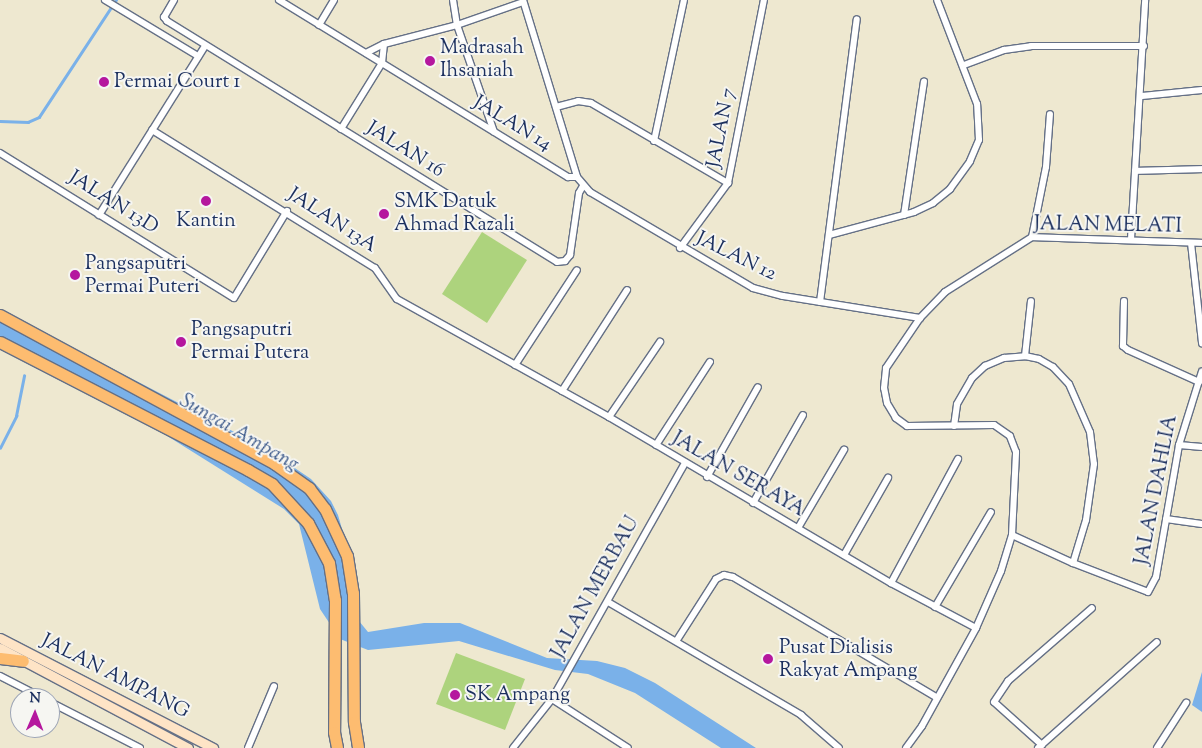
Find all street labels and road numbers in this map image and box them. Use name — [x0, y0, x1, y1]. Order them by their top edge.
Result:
street label: JALAN 7 — [703, 86, 741, 170]
street label: JALAN 14 — [468, 91, 556, 157]
street label: JALAN 16 — [362, 117, 448, 183]
street label: JALAN 13D — [64, 166, 162, 240]
street label: JALAN 13A — [283, 183, 381, 259]
street label: JALAN MELATI — [1034, 213, 1182, 239]
street label: JALAN 12 — [692, 227, 780, 287]
street label: JALAN DAHLIA — [1131, 413, 1183, 567]
street label: JALAN SERAYA — [667, 427, 809, 523]
street label: JALAN MERBAU — [547, 513, 645, 663]
street label: JALAN AMPANG — [37, 629, 193, 725]

